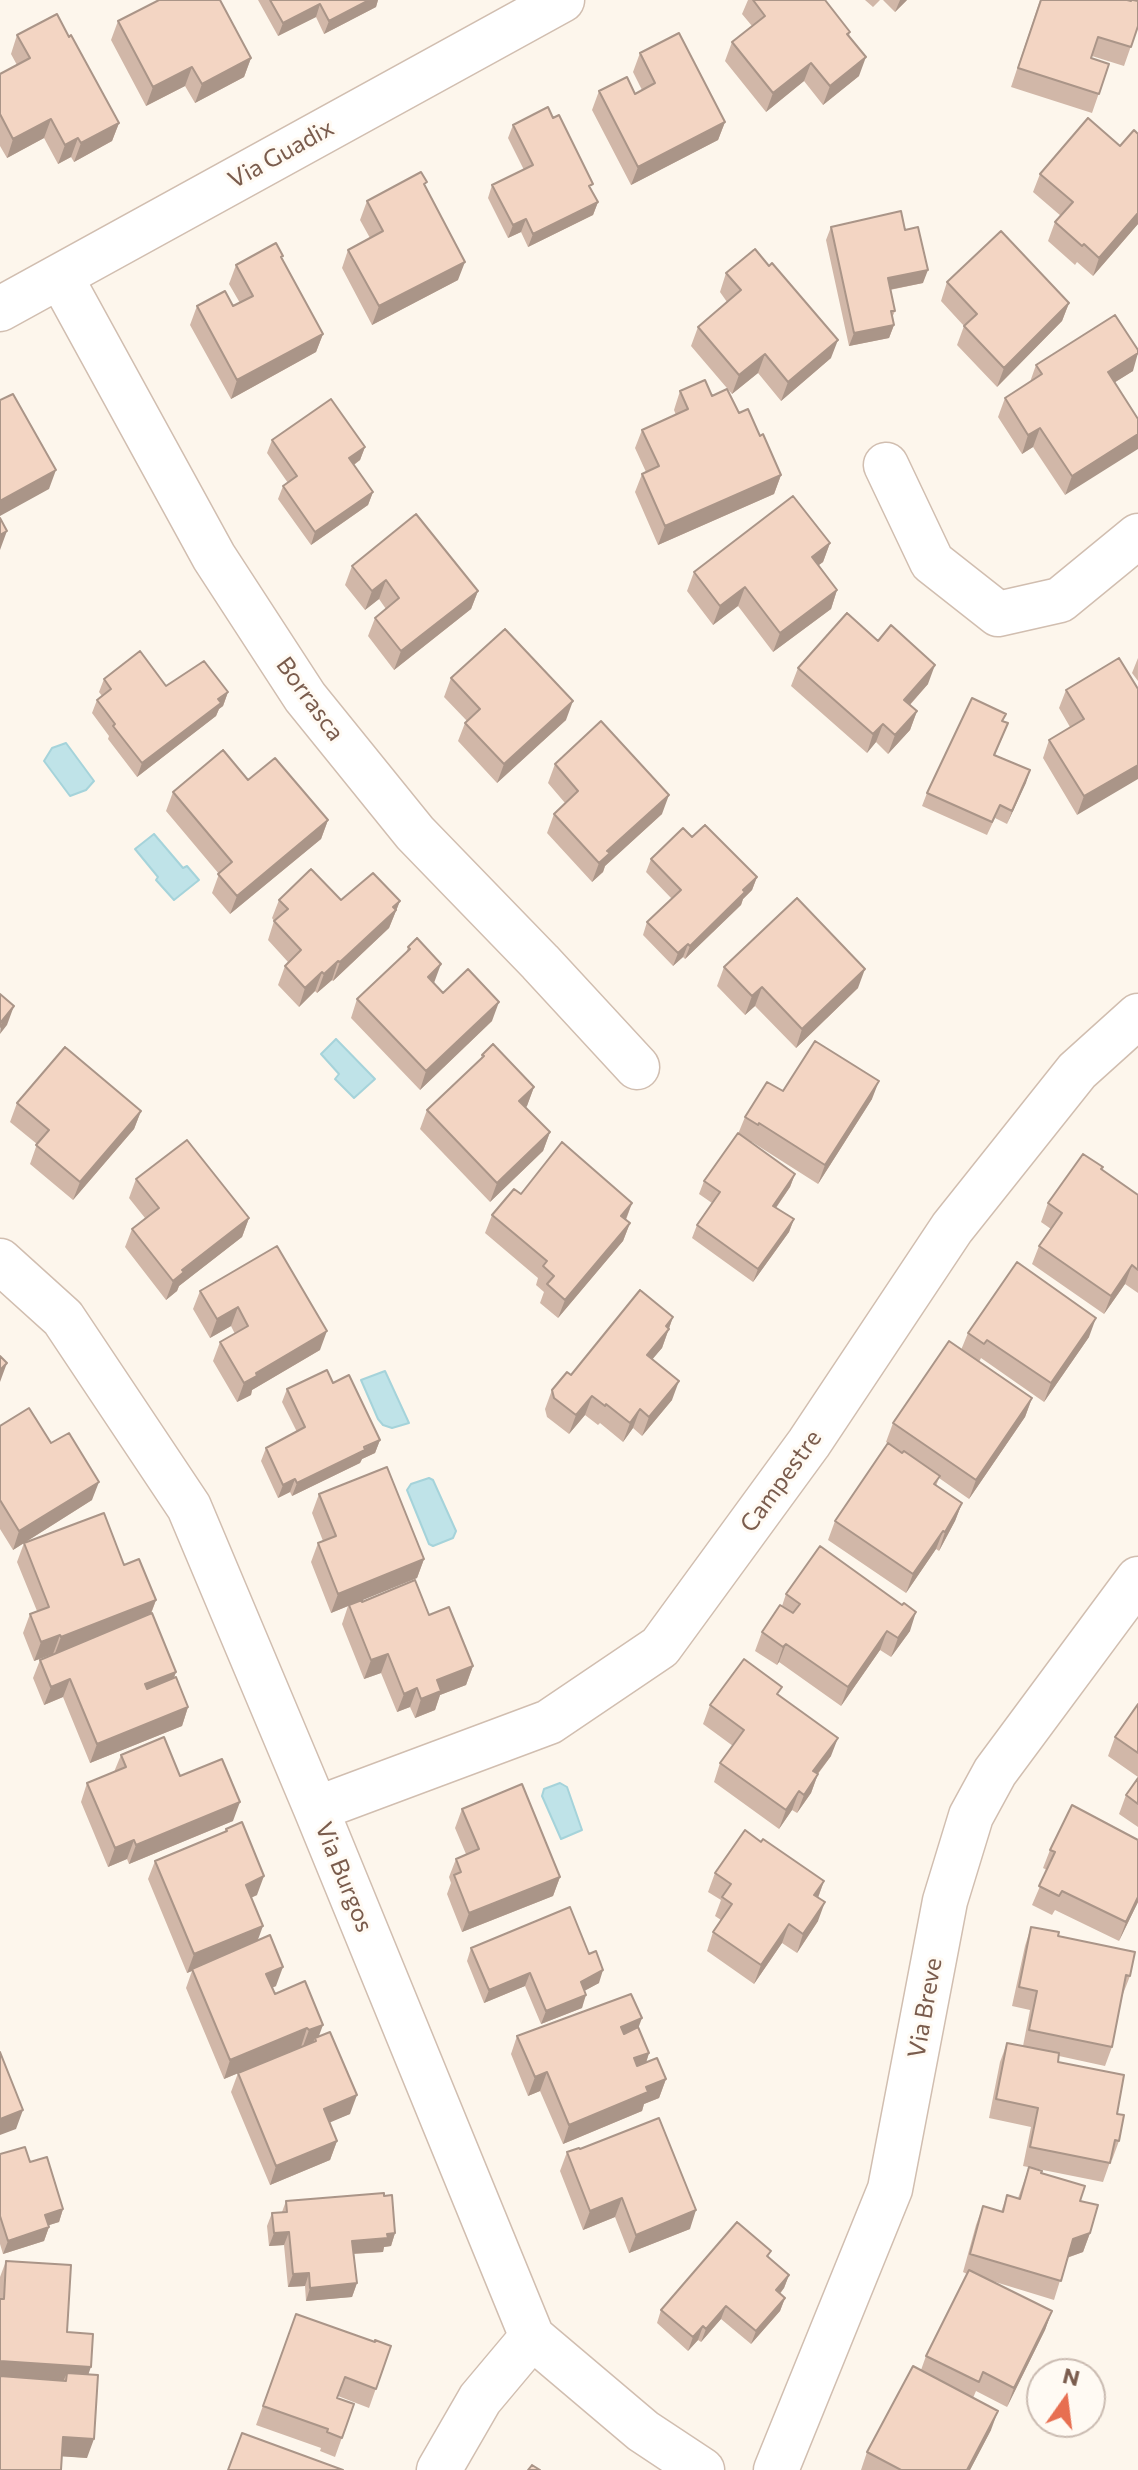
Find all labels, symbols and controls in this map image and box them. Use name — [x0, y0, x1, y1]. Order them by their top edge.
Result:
street label: Via Guadix — [223, 113, 339, 195]
street label: Borrasca — [270, 651, 350, 747]
street label: Campestre — [734, 1424, 828, 1538]
street label: Via Burgos — [309, 1818, 379, 1936]
street label: Via Breve — [902, 1956, 948, 2060]
north arrow — [1026, 2358, 1106, 2438]
text: N — [1060, 2361, 1083, 2391]

